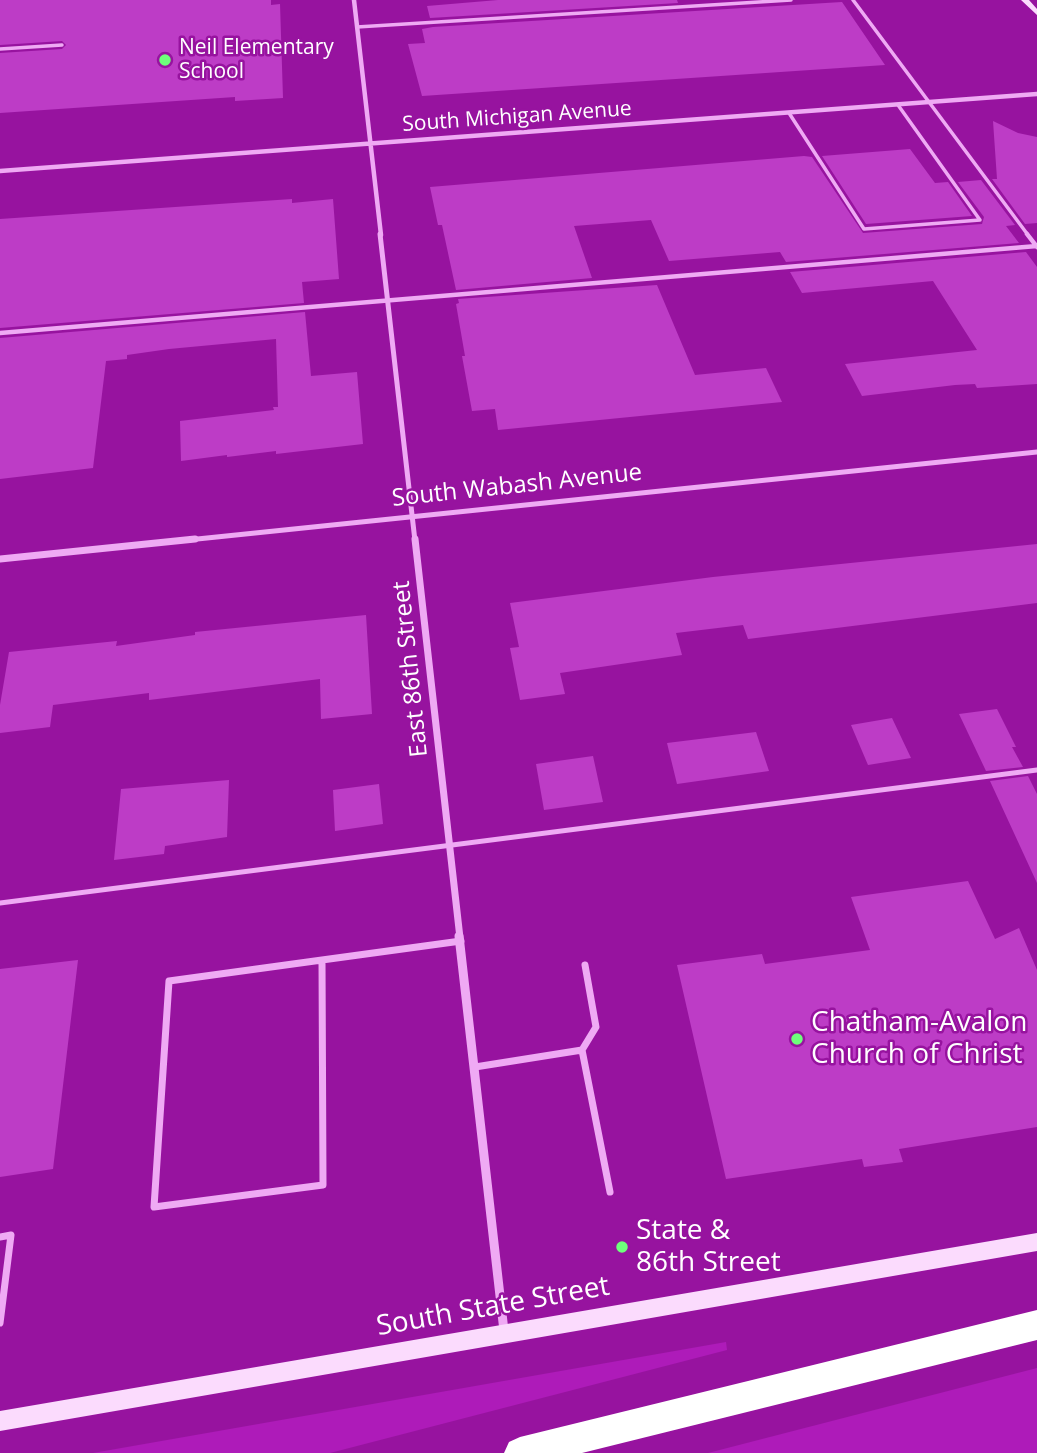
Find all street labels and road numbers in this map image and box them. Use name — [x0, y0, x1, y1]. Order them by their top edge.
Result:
street label: South Michigan Avenue — [402, 96, 632, 138]
street label: South Wabash Avenue — [391, 459, 643, 513]
street label: East 86th Street — [387, 580, 435, 758]
street label: South State Street — [374, 1270, 612, 1344]

